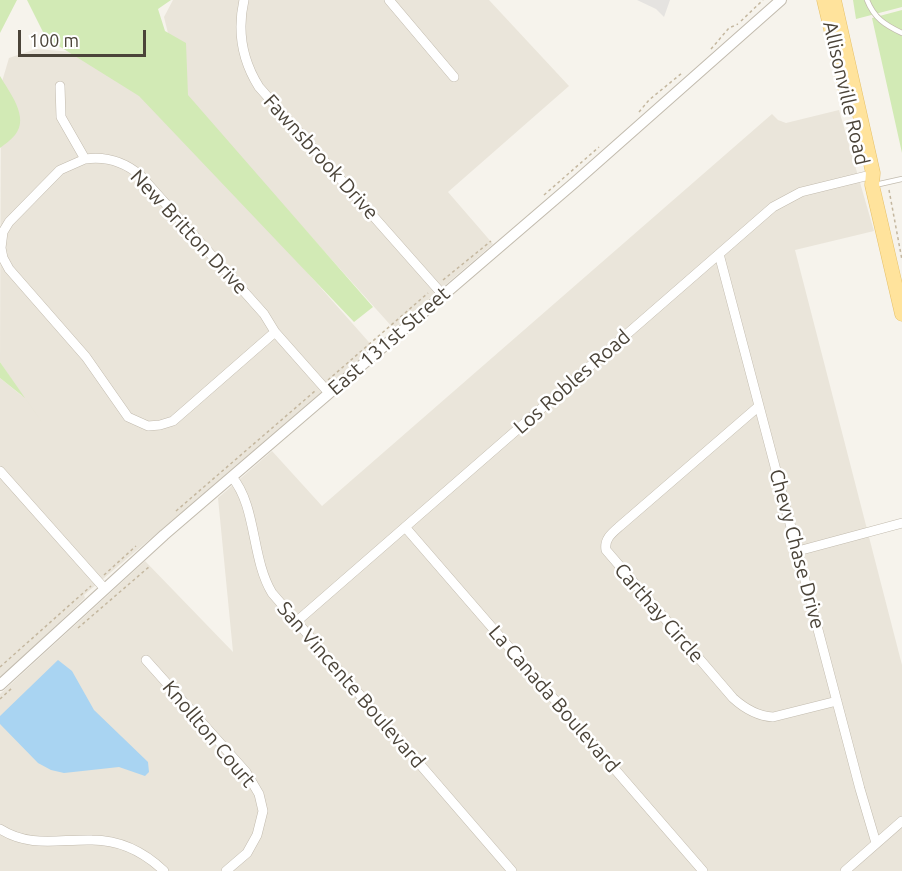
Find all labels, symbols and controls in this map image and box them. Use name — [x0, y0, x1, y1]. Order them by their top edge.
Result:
scale bar — [21, 18, 148, 56]
street label: Allisonville Road — [818, 19, 874, 167]
text: 100 m — [29, 30, 79, 50]
street label: Fawnsbrook Drive — [258, 89, 384, 225]
street label: New Britton Drive — [125, 165, 253, 299]
street label: East 131st Street — [323, 282, 455, 400]
street label: Los Robles Road — [509, 325, 635, 439]
street label: Chevy Chase Drive — [764, 466, 830, 632]
street label: Carthay Circle — [609, 558, 709, 668]
street label: San Vincente Boulevard — [272, 597, 430, 773]
street label: La Canada Boulevard — [484, 620, 624, 778]
street label: Knollton Court — [157, 676, 261, 792]

